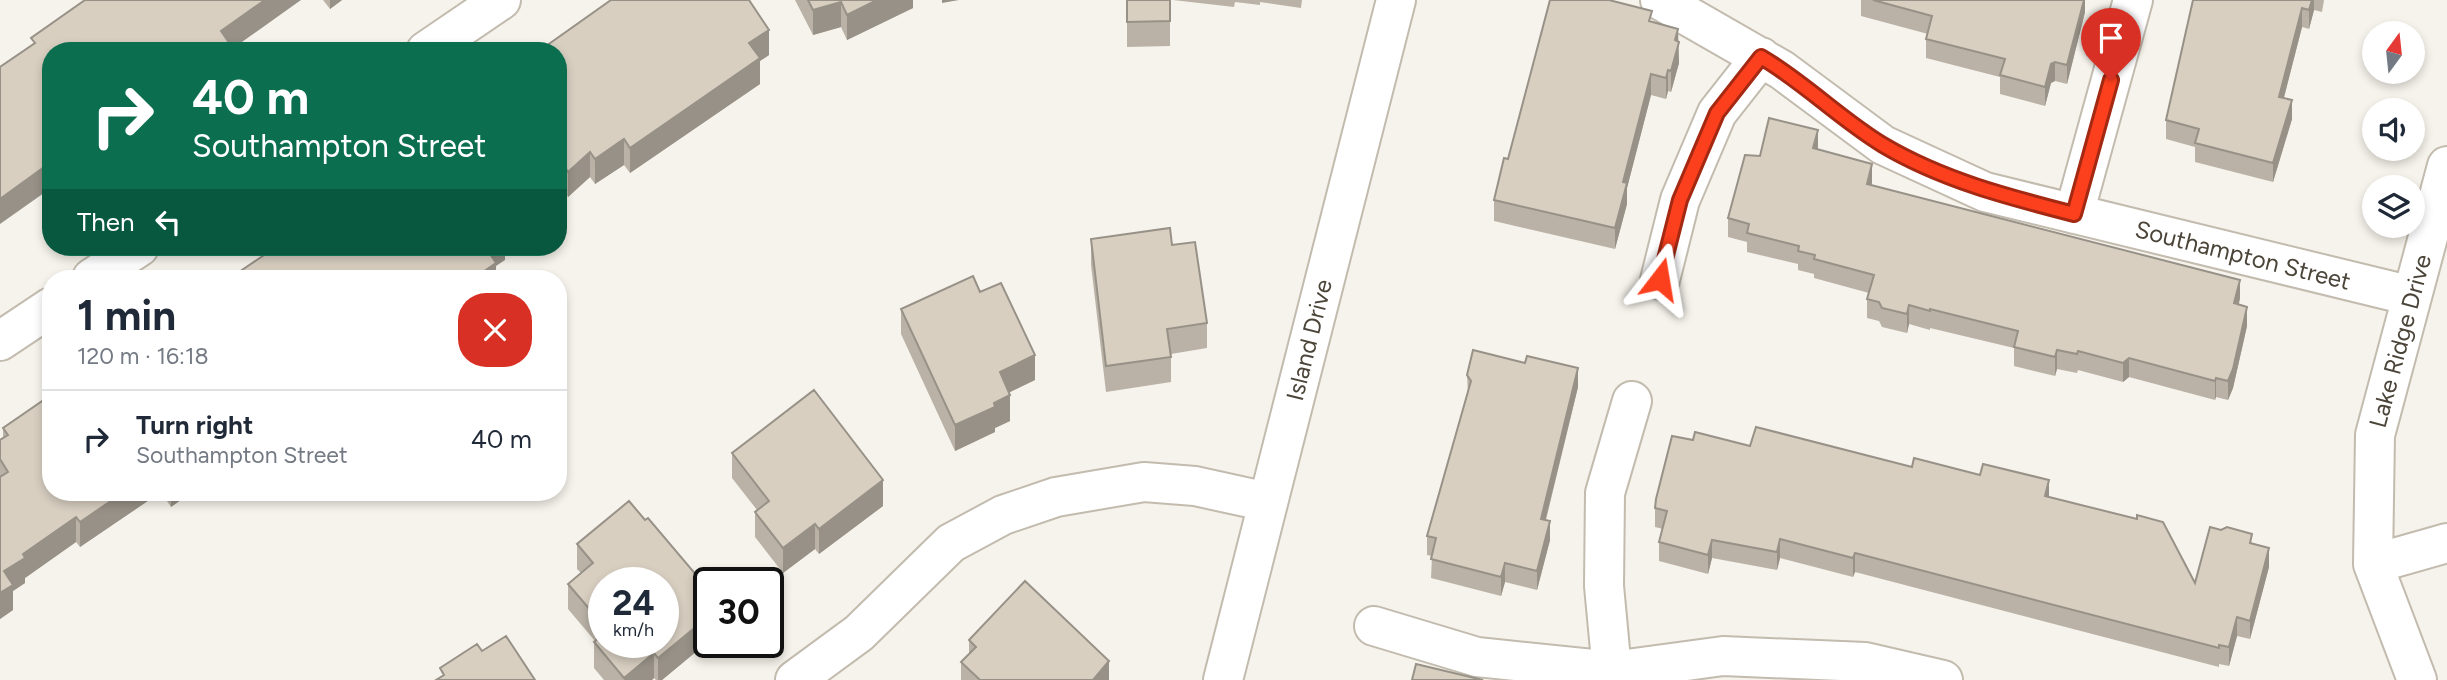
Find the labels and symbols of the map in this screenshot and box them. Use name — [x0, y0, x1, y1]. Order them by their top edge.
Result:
pin — [2081, 8, 2141, 80]
north arrow — [2362, 21, 2426, 84]
street label: Southampton Street — [2132, 214, 2354, 296]
position arrow — [1623, 242, 1697, 316]
street label: Lake Ridge Drive — [2363, 251, 2437, 431]
street label: Island Drive — [1280, 276, 1338, 404]
speed limit sign: 30 — [693, 567, 784, 658]

